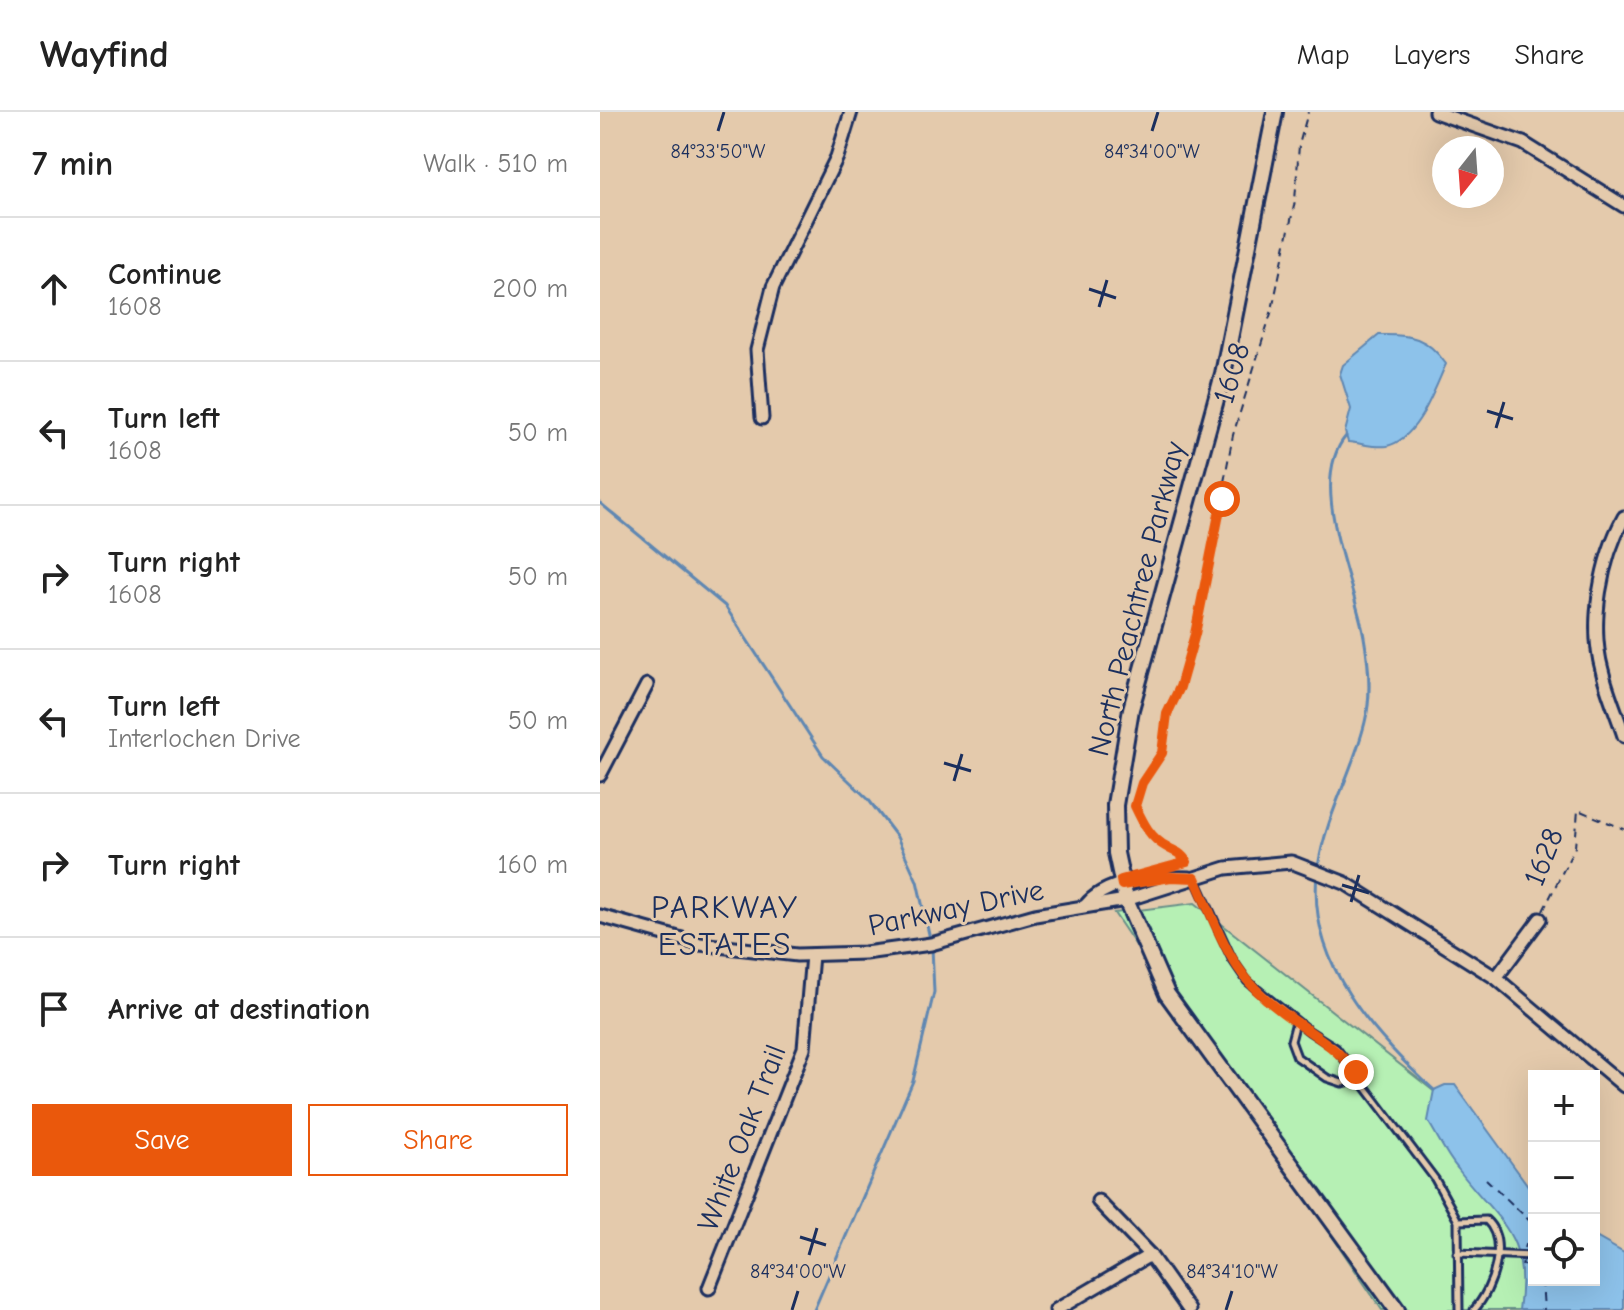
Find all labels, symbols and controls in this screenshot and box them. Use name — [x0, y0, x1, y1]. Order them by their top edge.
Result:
text: Wayfind — [40, 33, 169, 77]
text: Map — [1297, 39, 1350, 71]
text: Layers — [1394, 39, 1470, 71]
text: Share — [1514, 39, 1584, 71]
north arrow — [1432, 136, 1504, 208]
text: 84°33'50"W — [671, 140, 766, 163]
text: 84°34'00"W — [1104, 140, 1201, 163]
text: 7 min — [32, 144, 113, 184]
text: Walk · 510 m — [423, 149, 568, 179]
text: Continue — [108, 257, 222, 292]
icon: ahead — [32, 267, 76, 311]
text: 200 m — [493, 274, 568, 304]
text: 1608 — [108, 292, 162, 322]
street label: 1608 — [1206, 338, 1258, 408]
text: Turn left — [108, 401, 220, 436]
icon: left — [32, 411, 76, 455]
text: 50 m — [508, 418, 568, 448]
text: 1608 — [108, 436, 162, 466]
street label: North Peachtree Parkway — [1081, 438, 1193, 760]
route start — [1204, 481, 1240, 517]
text: Turn right — [108, 545, 240, 580]
icon: right — [32, 555, 76, 599]
text: 50 m — [508, 562, 568, 592]
text: 1608 — [108, 580, 162, 610]
text: Turn left — [108, 689, 220, 724]
icon: left — [32, 699, 76, 743]
text: 50 m — [508, 706, 568, 736]
text: Interlochen Drive — [108, 724, 301, 754]
street label: 1628 — [1517, 823, 1571, 891]
icon: right — [32, 843, 76, 887]
text: Turn right — [108, 848, 240, 883]
text: 160 m — [498, 850, 568, 880]
street label: Parkway Drive — [865, 872, 1047, 944]
district label: PARKWAY ESTATES — [651, 889, 799, 963]
icon: arrive — [32, 987, 76, 1031]
text: Arrive at destination — [108, 992, 370, 1027]
street label: White Oak Trail — [690, 1040, 794, 1236]
route end — [1338, 1054, 1374, 1090]
map controls — [1528, 1070, 1600, 1286]
button: + — [1528, 1070, 1600, 1142]
button: Save — [32, 1104, 292, 1176]
button: Share — [308, 1104, 568, 1176]
button: − — [1528, 1142, 1600, 1214]
button: locate — [1528, 1214, 1600, 1286]
text: 84°34'00"W — [750, 1260, 847, 1283]
text: 84°34'10"W — [1186, 1260, 1278, 1283]

